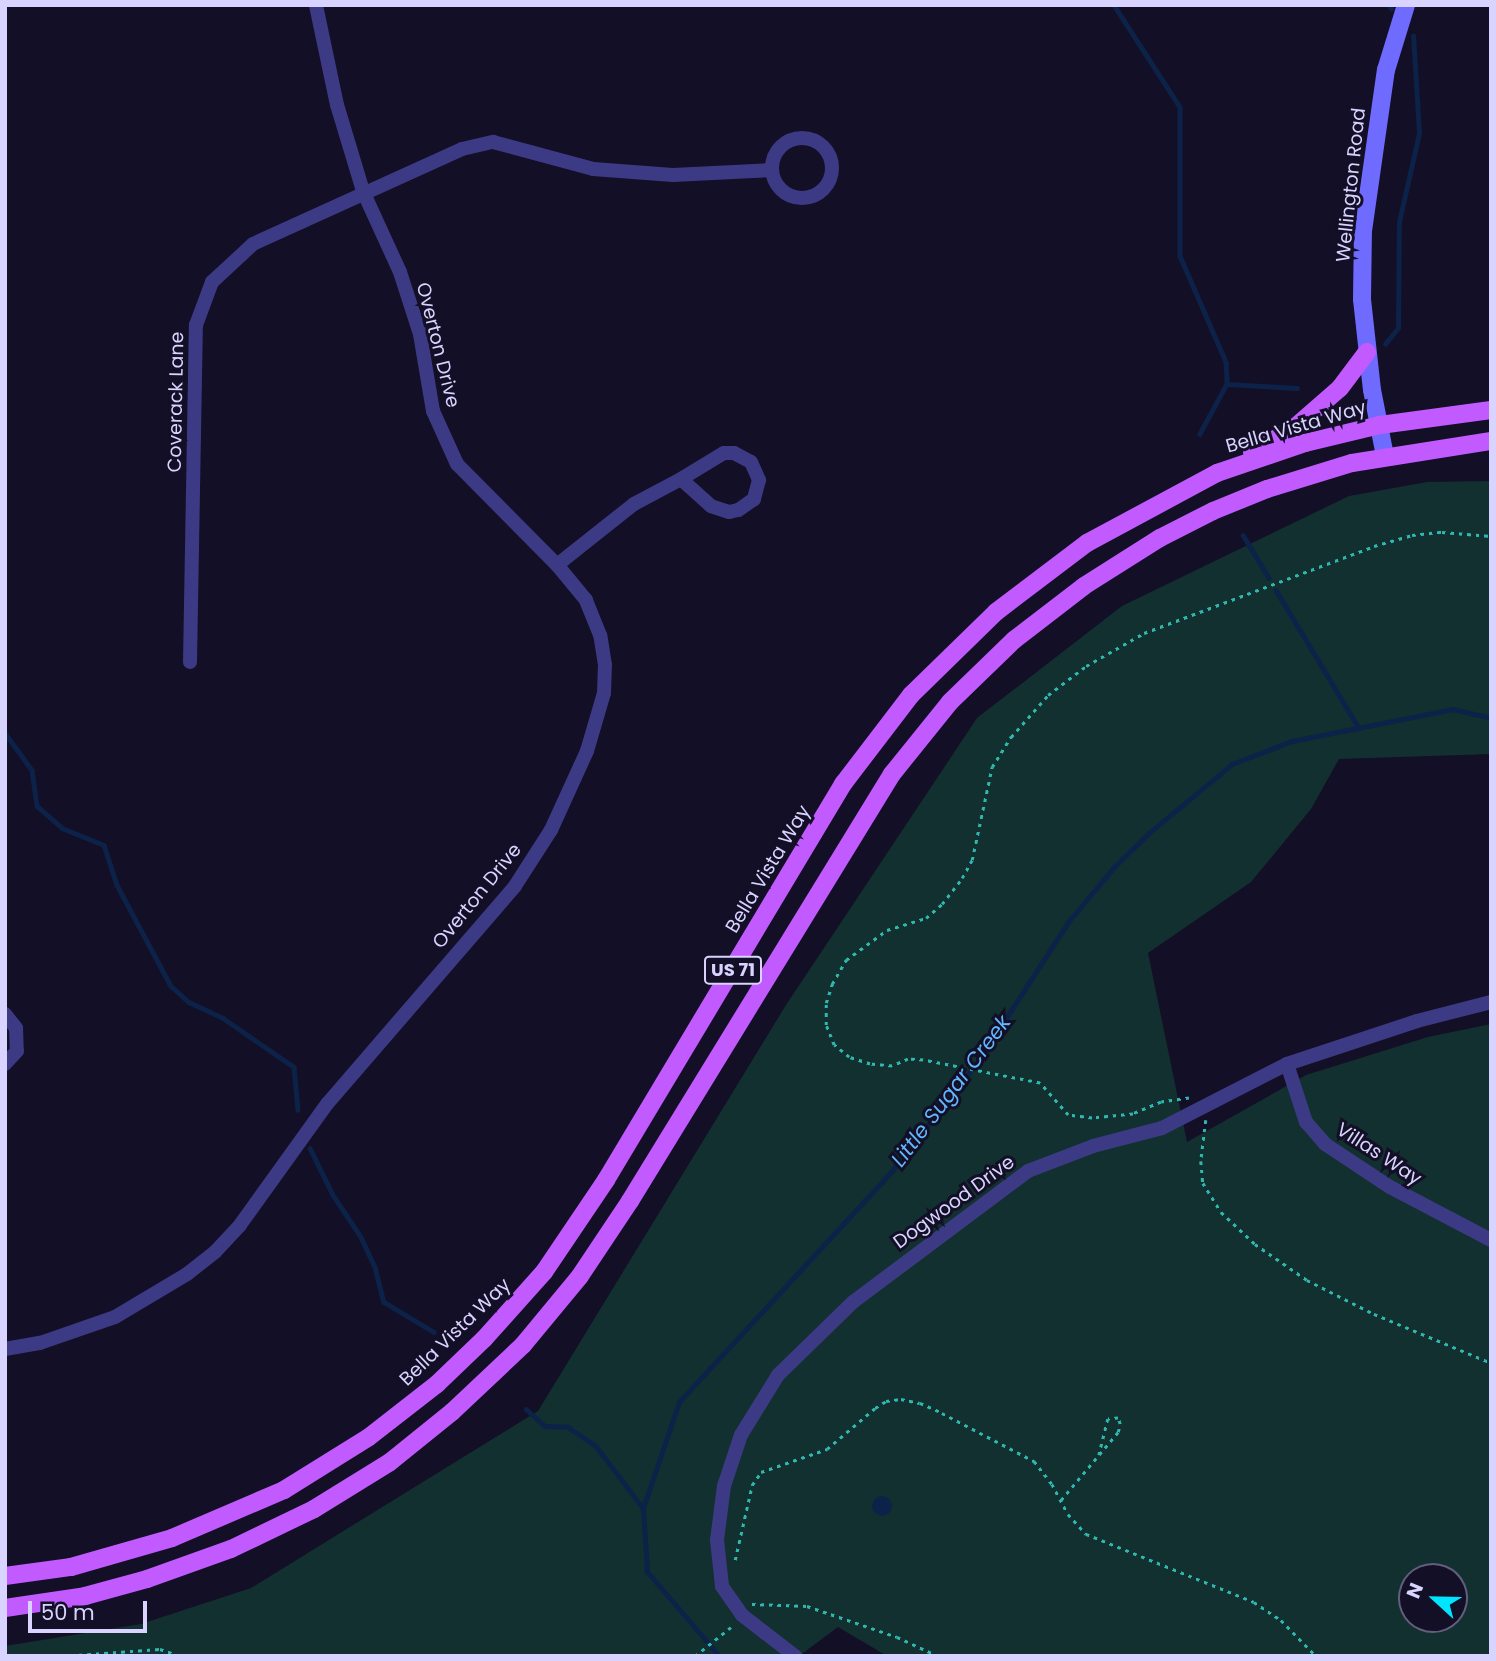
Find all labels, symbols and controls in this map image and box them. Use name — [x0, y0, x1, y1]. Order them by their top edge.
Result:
street label: Wellington Road — [1332, 107, 1370, 263]
street label: Overton Drive — [411, 280, 465, 410]
street label: Coverack Lane — [163, 332, 189, 472]
street label: Bella Vista Way — [1223, 396, 1369, 458]
street label: Bella Vista Way — [721, 801, 815, 937]
street label: Overton Drive — [428, 839, 526, 953]
road number: US 71 — [703, 956, 763, 985]
water label: Little Sugar Creek — [886, 1010, 1016, 1172]
street label: Villas Way — [1332, 1118, 1426, 1190]
street label: Dogwood Drive — [889, 1150, 1019, 1254]
street label: Bella Vista Way — [395, 1273, 515, 1391]
north arrow — [1398, 1563, 1468, 1633]
text: N — [1400, 1579, 1430, 1602]
scale bar — [32, 1588, 150, 1632]
text: 50 m — [41, 1598, 95, 1627]

